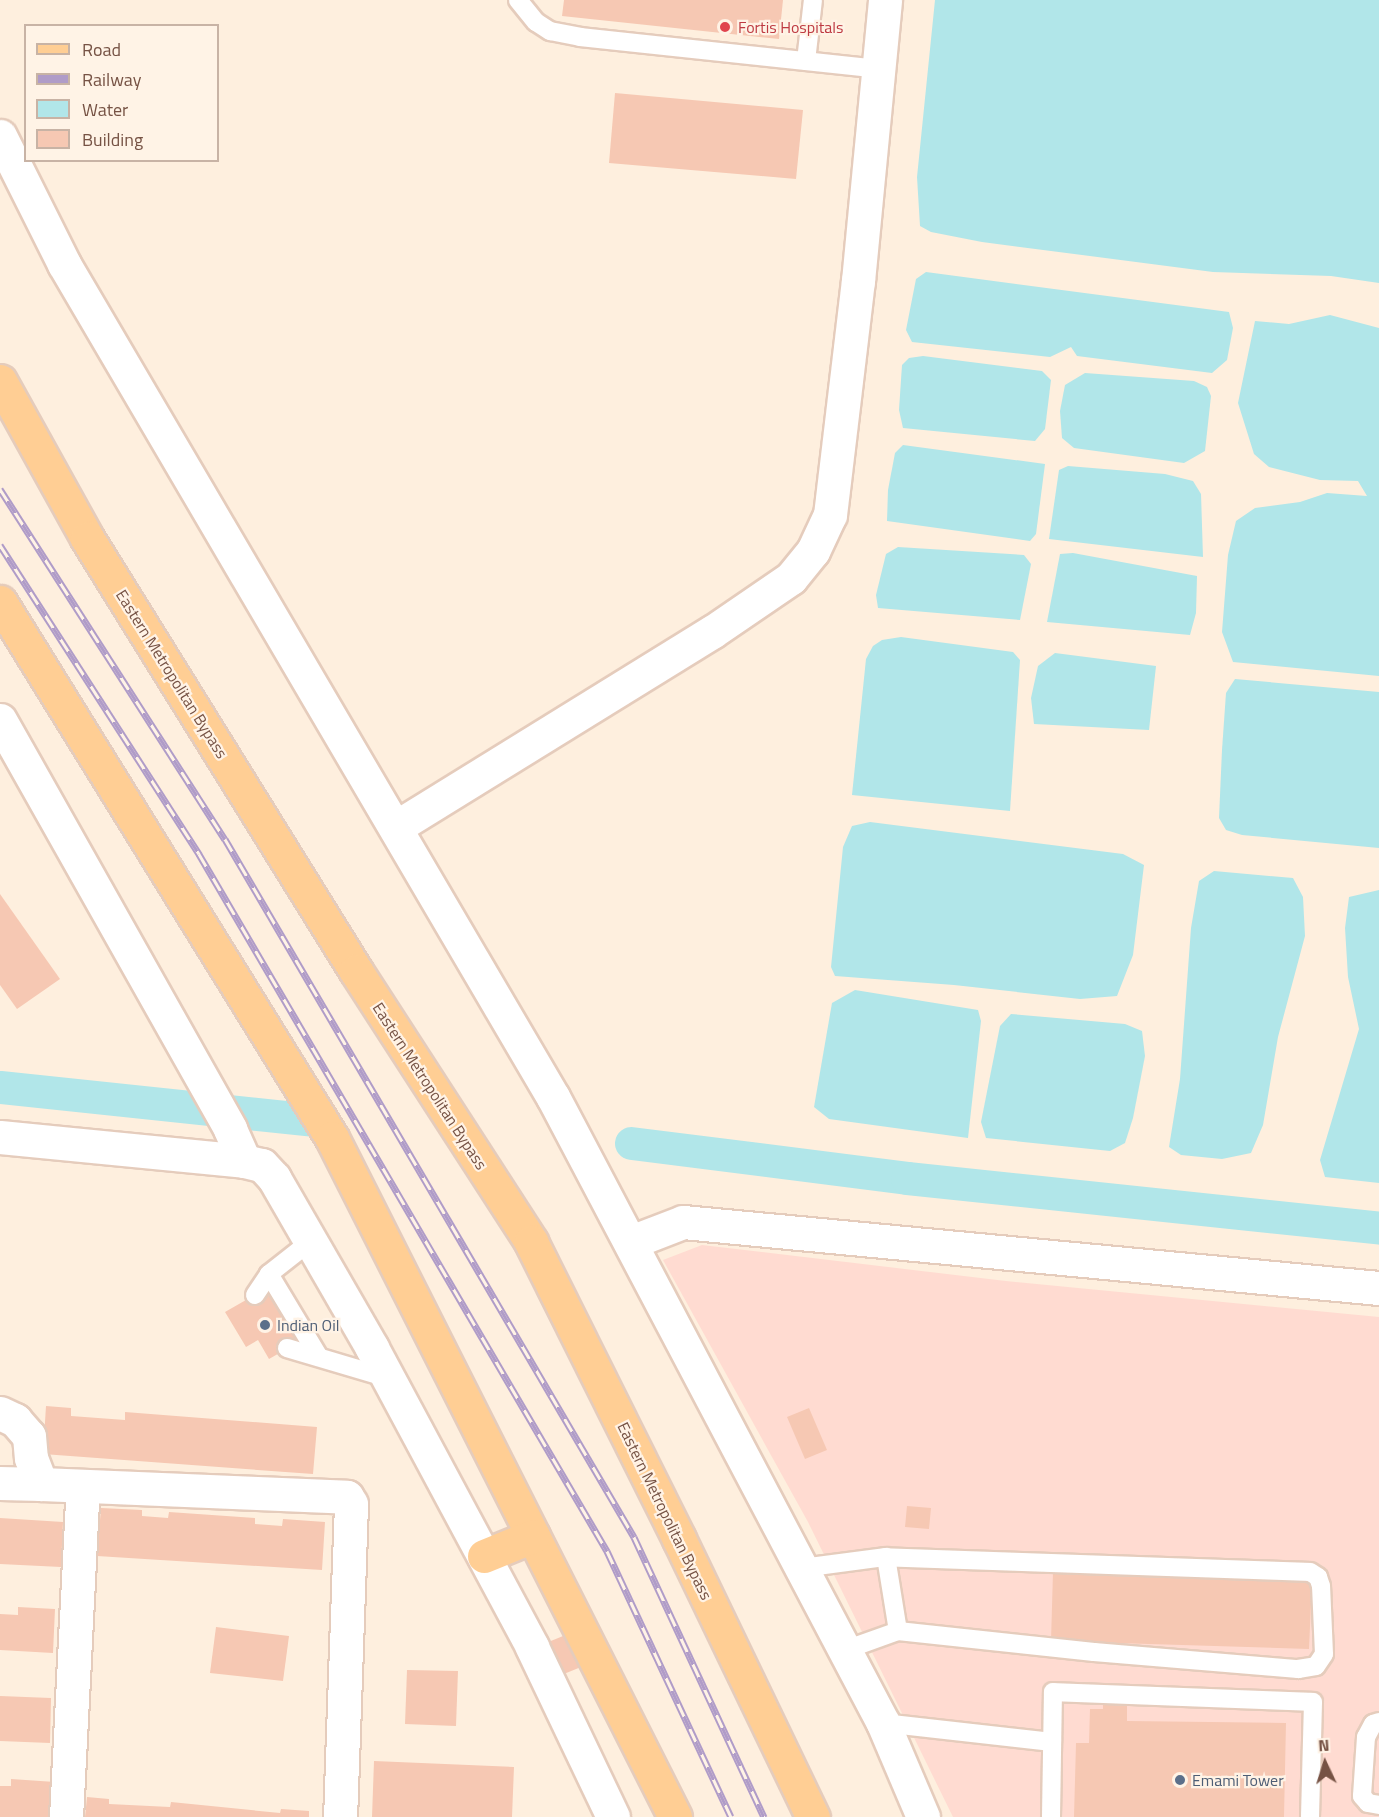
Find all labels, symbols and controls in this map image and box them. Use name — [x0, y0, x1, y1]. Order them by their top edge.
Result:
place label: Fortis Hospitals — [738, 17, 844, 37]
marker: Fortis Hospitals — [716, 18, 734, 36]
legend — [24, 24, 219, 162]
text: Road — [82, 36, 121, 63]
text: Railway — [82, 66, 141, 93]
text: Water — [82, 96, 128, 123]
text: Building — [82, 126, 143, 153]
street label: Eastern Metropolitan Bypass — [112, 586, 232, 762]
street label: Eastern Metropolitan Bypass — [369, 999, 491, 1173]
place label: Indian Oil — [277, 1315, 339, 1335]
marker: Indian Oil — [258, 1318, 272, 1332]
street label: Eastern Metropolitan Bypass — [614, 1419, 716, 1603]
north arrow — [1295, 1733, 1355, 1793]
text: N — [1317, 1733, 1330, 1757]
place label: Emami Tower — [1192, 1770, 1284, 1790]
marker: Emami Tower — [1173, 1773, 1187, 1787]

